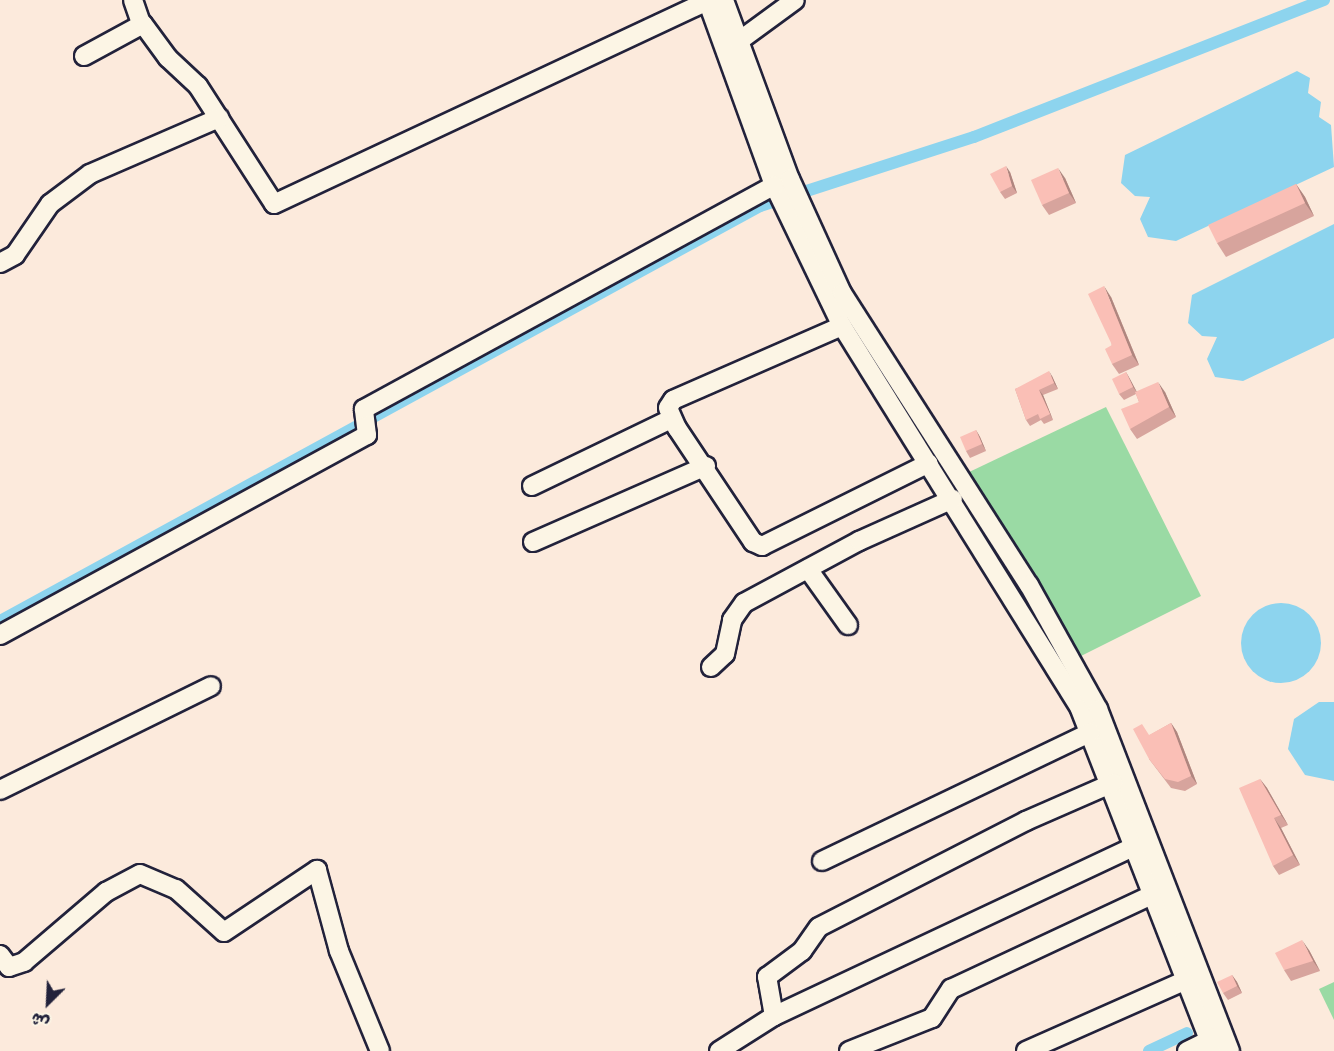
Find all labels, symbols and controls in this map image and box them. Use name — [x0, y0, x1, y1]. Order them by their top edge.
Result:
north arrow — [18, 973, 78, 1033]
text: ش — [27, 1005, 54, 1035]

